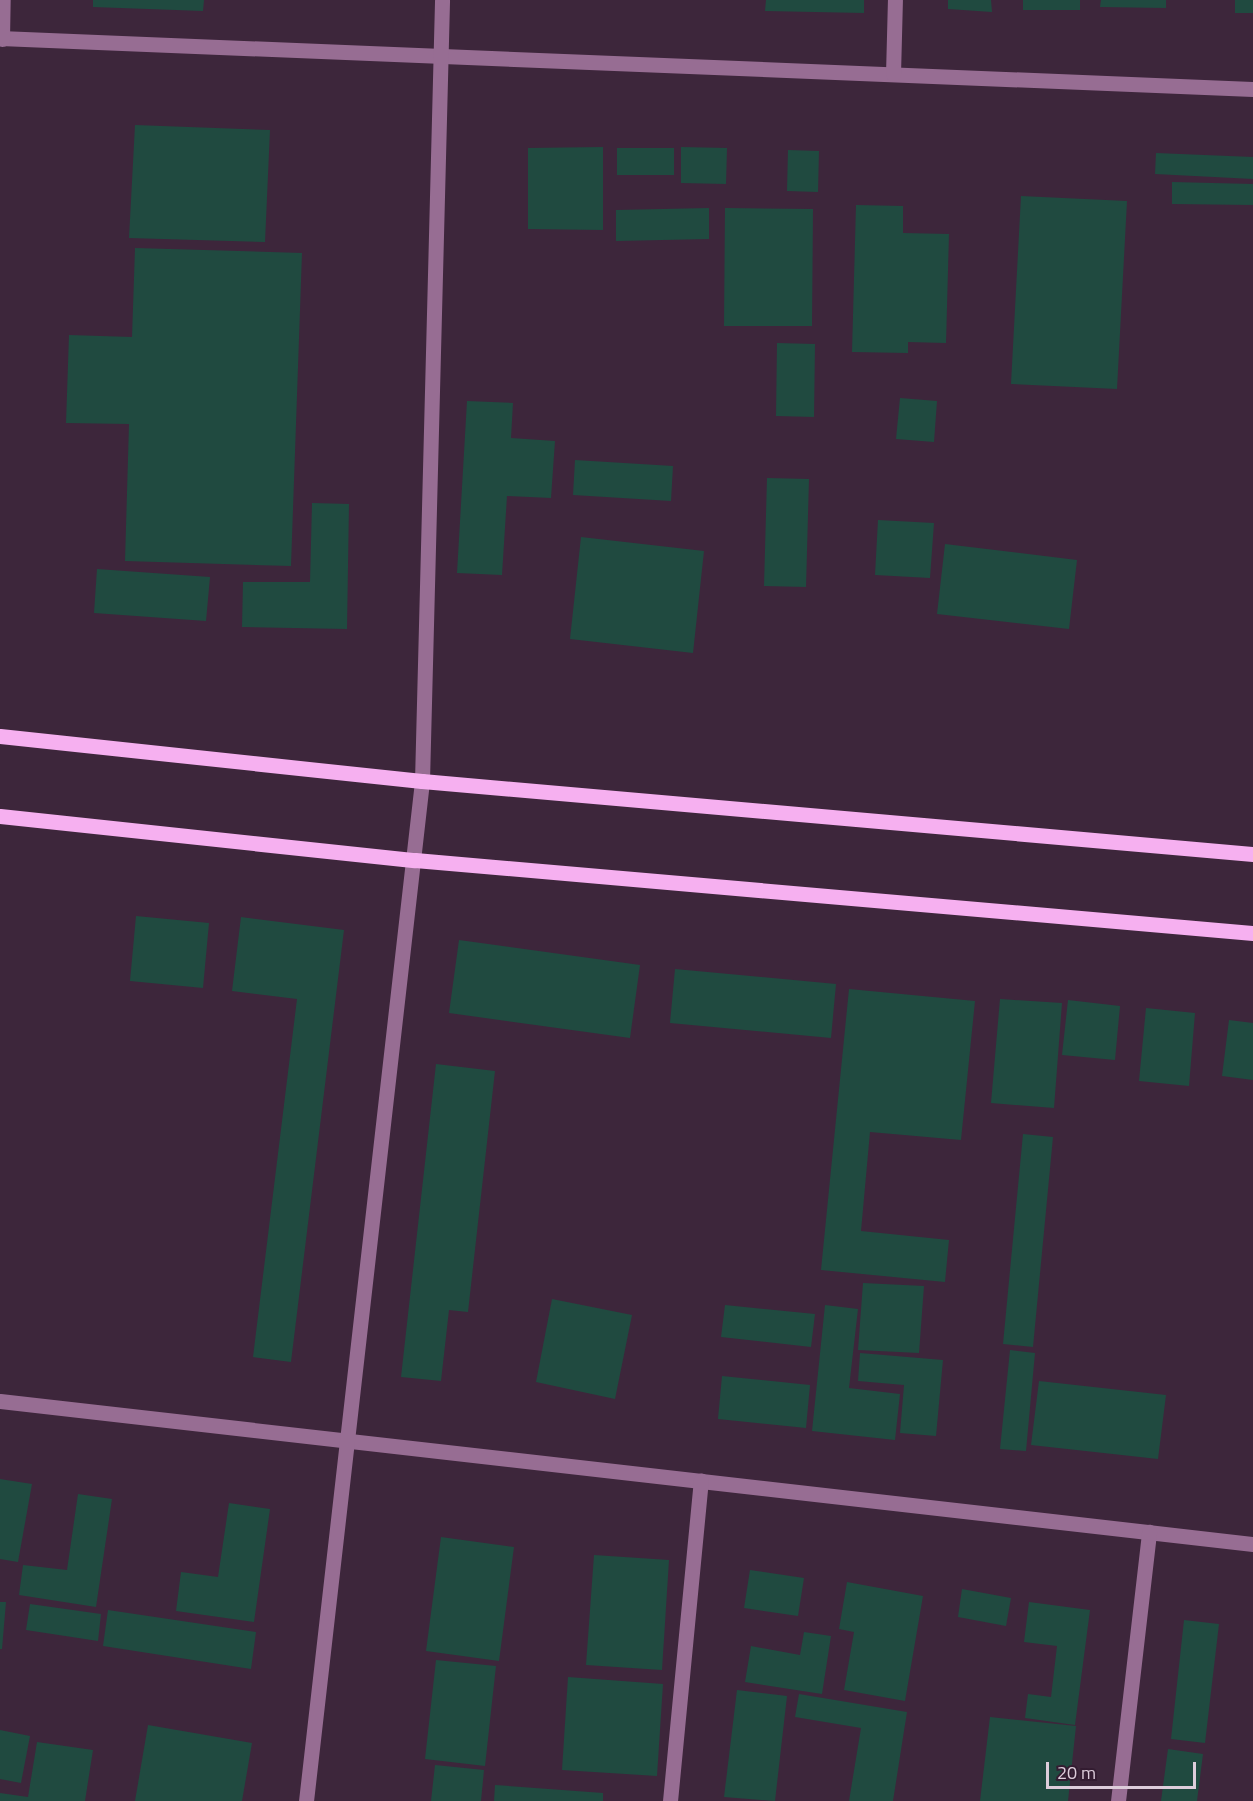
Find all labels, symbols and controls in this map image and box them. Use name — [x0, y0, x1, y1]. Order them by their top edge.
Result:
scale bar — [1049, 1750, 1199, 1788]
text: 20 m — [1057, 1759, 1096, 1786]

